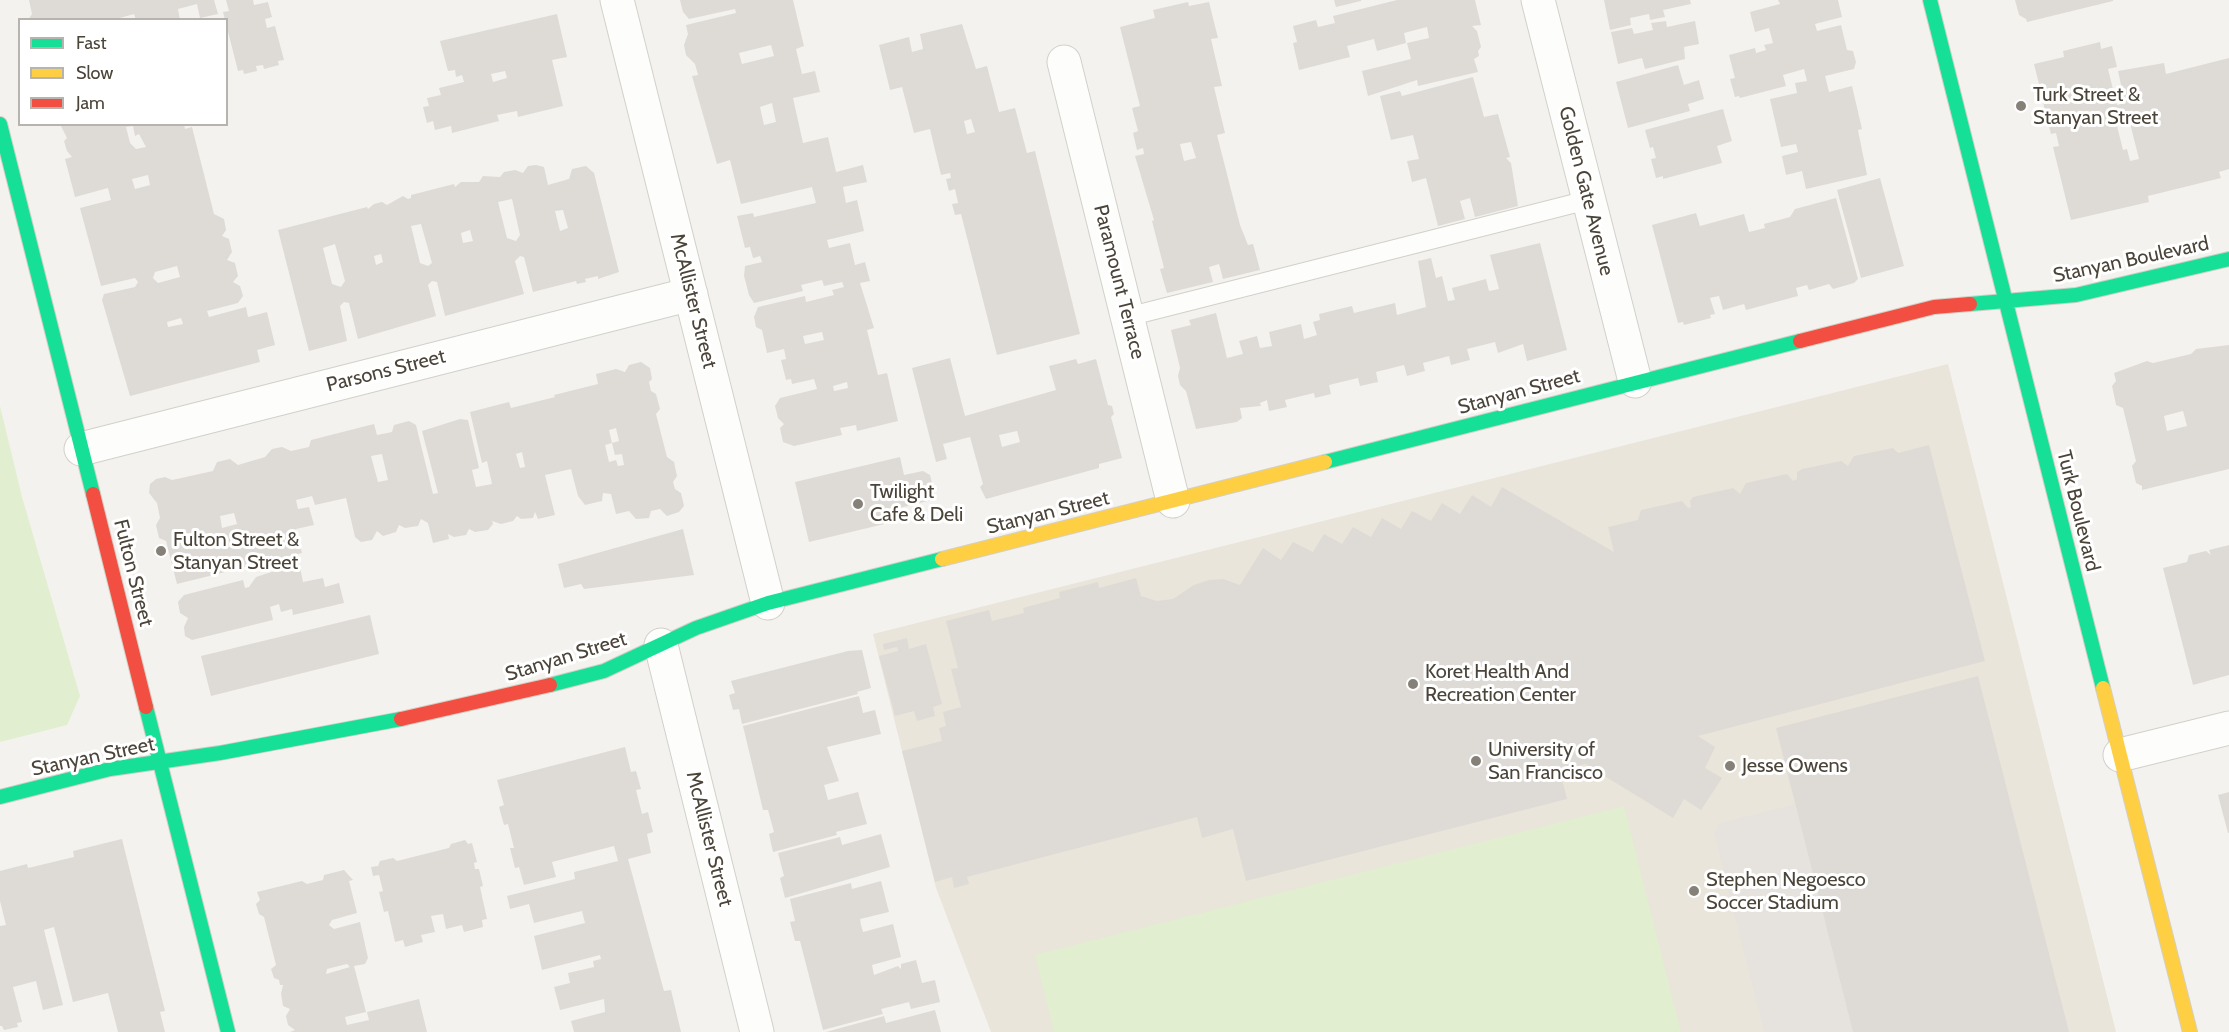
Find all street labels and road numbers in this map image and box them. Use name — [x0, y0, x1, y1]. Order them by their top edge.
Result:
street label: Golden Gate Avenue — [1553, 104, 1619, 278]
street label: Paramount Terrace — [1088, 202, 1150, 362]
street label: McAllister Street — [665, 231, 721, 371]
street label: Stanyan Boulevard — [2051, 232, 2211, 288]
street label: Parsons Street — [324, 345, 448, 397]
street label: Stanyan Street — [1455, 364, 1583, 420]
street label: Turk Boulevard — [2051, 448, 2105, 574]
street label: Stanyan Street — [984, 486, 1112, 540]
street label: Fulton Street — [108, 517, 158, 629]
street label: Stanyan Street — [503, 627, 629, 687]
street label: Stanyan Street — [29, 732, 157, 782]
street label: McAllister Street — [681, 769, 737, 909]

